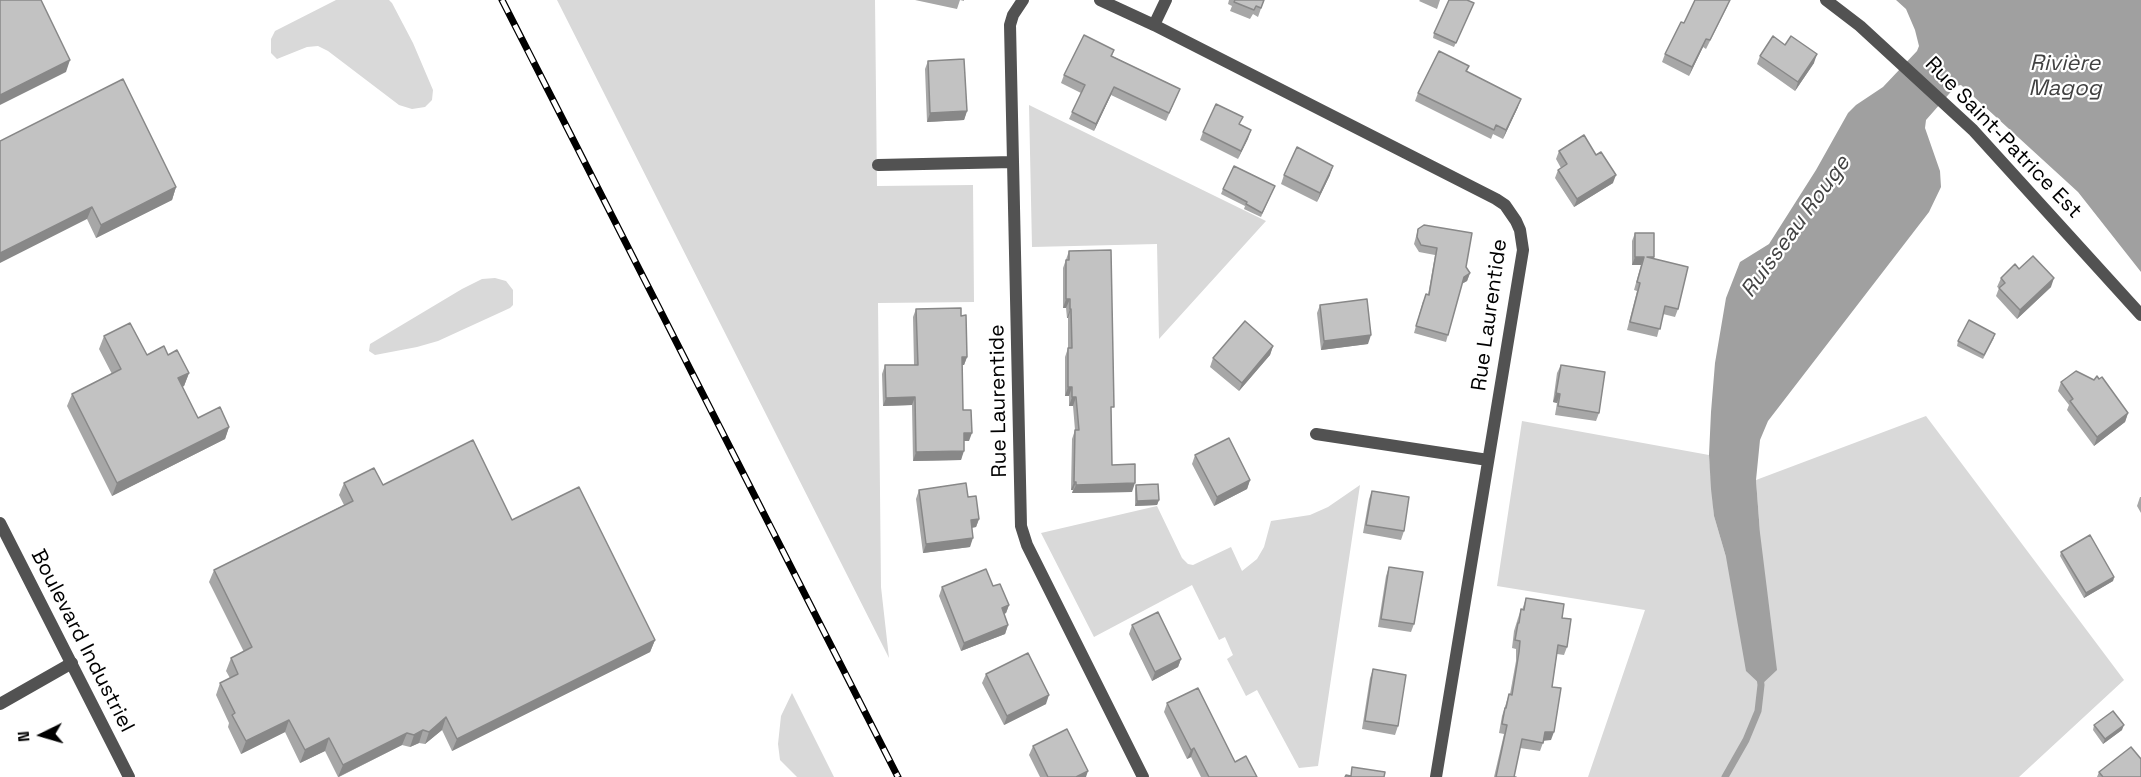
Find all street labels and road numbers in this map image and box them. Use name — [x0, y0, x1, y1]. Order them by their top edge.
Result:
street label: Rue Saint-Patrice Est — [1919, 52, 2087, 224]
street label: Rue Laurentide — [1467, 237, 1513, 393]
street label: Rue Laurentide — [985, 324, 1013, 478]
street label: Boulevard Industriel — [25, 545, 139, 737]

